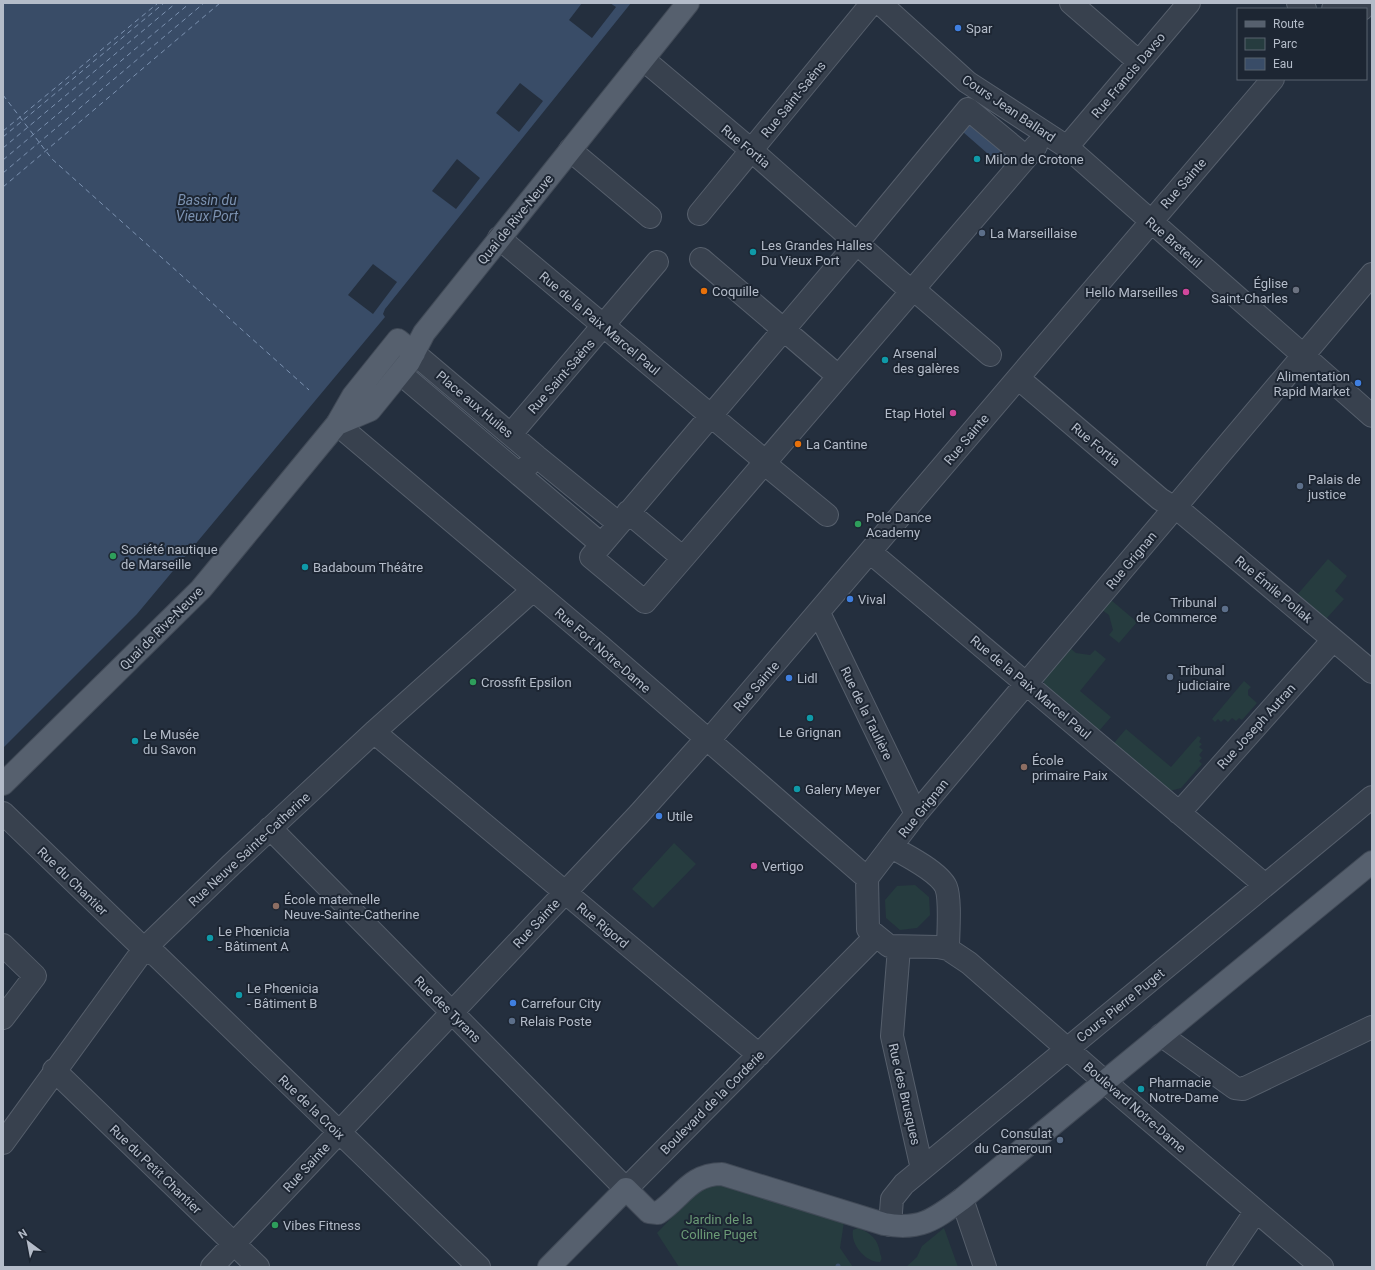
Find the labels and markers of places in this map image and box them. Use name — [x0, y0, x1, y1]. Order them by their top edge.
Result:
place label: Spar — [966, 21, 993, 36]
marker: Spar — [953, 23, 963, 33]
place label: Milon de Crotone — [985, 152, 1084, 167]
marker: Milon de Crotone — [972, 154, 982, 164]
place label: La Marseillaise — [990, 226, 1077, 241]
marker: La Marseillaise — [977, 228, 987, 238]
place label: Les Grandes Halles Du Vieux Port — [761, 238, 873, 268]
marker: Les Grandes Halles Du Vieux Port — [748, 247, 758, 257]
place label: Église Saint-Charles — [1211, 276, 1288, 306]
place label: Coquille — [712, 284, 759, 299]
place label: Hello Marseilles — [1085, 285, 1178, 300]
marker: Église Saint-Charles — [1291, 285, 1301, 295]
marker: Coquille — [699, 286, 709, 296]
marker: Hello Marseilles — [1181, 287, 1191, 297]
place label: Arsenal des galères — [893, 346, 960, 376]
marker: Arsenal des galères — [880, 355, 890, 365]
place label: Alimentation Rapid Market — [1273, 369, 1350, 399]
marker: Alimentation Rapid Market — [1353, 378, 1363, 388]
place label: Etap Hotel — [885, 406, 945, 421]
marker: Etap Hotel — [948, 408, 958, 418]
place label: La Cantine — [806, 437, 868, 452]
marker: La Cantine — [793, 439, 803, 449]
place label: Palais de justice — [1307, 472, 1361, 502]
marker: Palais de justice — [1295, 481, 1305, 491]
place label: Pole Dance Academy — [866, 510, 931, 540]
marker: Pole Dance Academy — [853, 519, 863, 529]
place label: Société nautique de Marseille — [121, 542, 218, 572]
marker: Société nautique de Marseille — [108, 551, 118, 561]
place label: Badaboum Théâtre — [313, 560, 423, 575]
marker: Badaboum Théâtre — [300, 562, 310, 572]
place label: Vival — [858, 592, 886, 607]
marker: Vival — [845, 594, 855, 604]
place label: Tribunal de Commerce — [1136, 595, 1217, 625]
marker: Tribunal de Commerce — [1220, 604, 1230, 614]
place label: Tribunal judiciaire — [1177, 663, 1230, 693]
place label: Lidl — [797, 671, 818, 686]
marker: Tribunal judiciaire — [1165, 672, 1175, 682]
marker: Lidl — [784, 673, 794, 683]
place label: Crossfit Epsilon — [481, 675, 572, 690]
marker: Crossfit Epsilon — [468, 677, 478, 687]
marker: Le Grignan — [805, 713, 815, 723]
place label: Le Grignan — [779, 725, 841, 740]
place label: Le Musée du Savon — [143, 727, 199, 757]
marker: Le Musée du Savon — [130, 736, 140, 746]
place label: École primaire Paix — [1032, 753, 1108, 783]
marker: École primaire Paix — [1019, 762, 1029, 772]
place label: Galery Meyer — [805, 782, 881, 797]
marker: Galery Meyer — [792, 784, 802, 794]
place label: Utile — [667, 809, 693, 824]
marker: Utile — [654, 811, 664, 821]
place label: Vertigo — [762, 859, 804, 874]
marker: Vertigo — [749, 861, 759, 871]
place label: École maternelle Neuve-Sainte-Catherine — [284, 892, 419, 922]
marker: École maternelle Neuve-Sainte-Catherine — [271, 901, 281, 911]
place label: Le Phœnicia - Bâtiment A — [218, 924, 290, 954]
marker: Le Phœnicia - Bâtiment A — [205, 933, 215, 943]
place label: Le Phœnicia - Bâtiment B — [247, 981, 319, 1011]
marker: Le Phœnicia - Bâtiment B — [234, 990, 244, 1000]
place label: Carrefour City — [521, 996, 601, 1011]
marker: Carrefour City — [508, 998, 518, 1008]
place label: Relais Poste — [520, 1014, 592, 1029]
marker: Relais Poste — [507, 1016, 517, 1026]
place label: Pharmacie Notre-Dame — [1149, 1075, 1219, 1105]
marker: Pharmacie Notre-Dame — [1136, 1084, 1146, 1094]
place label: Consulat du Cameroun — [974, 1126, 1052, 1156]
marker: Consulat du Cameroun — [1055, 1135, 1065, 1145]
place label: Vibes Fitness — [283, 1218, 361, 1233]
marker: Vibes Fitness — [270, 1220, 280, 1230]

